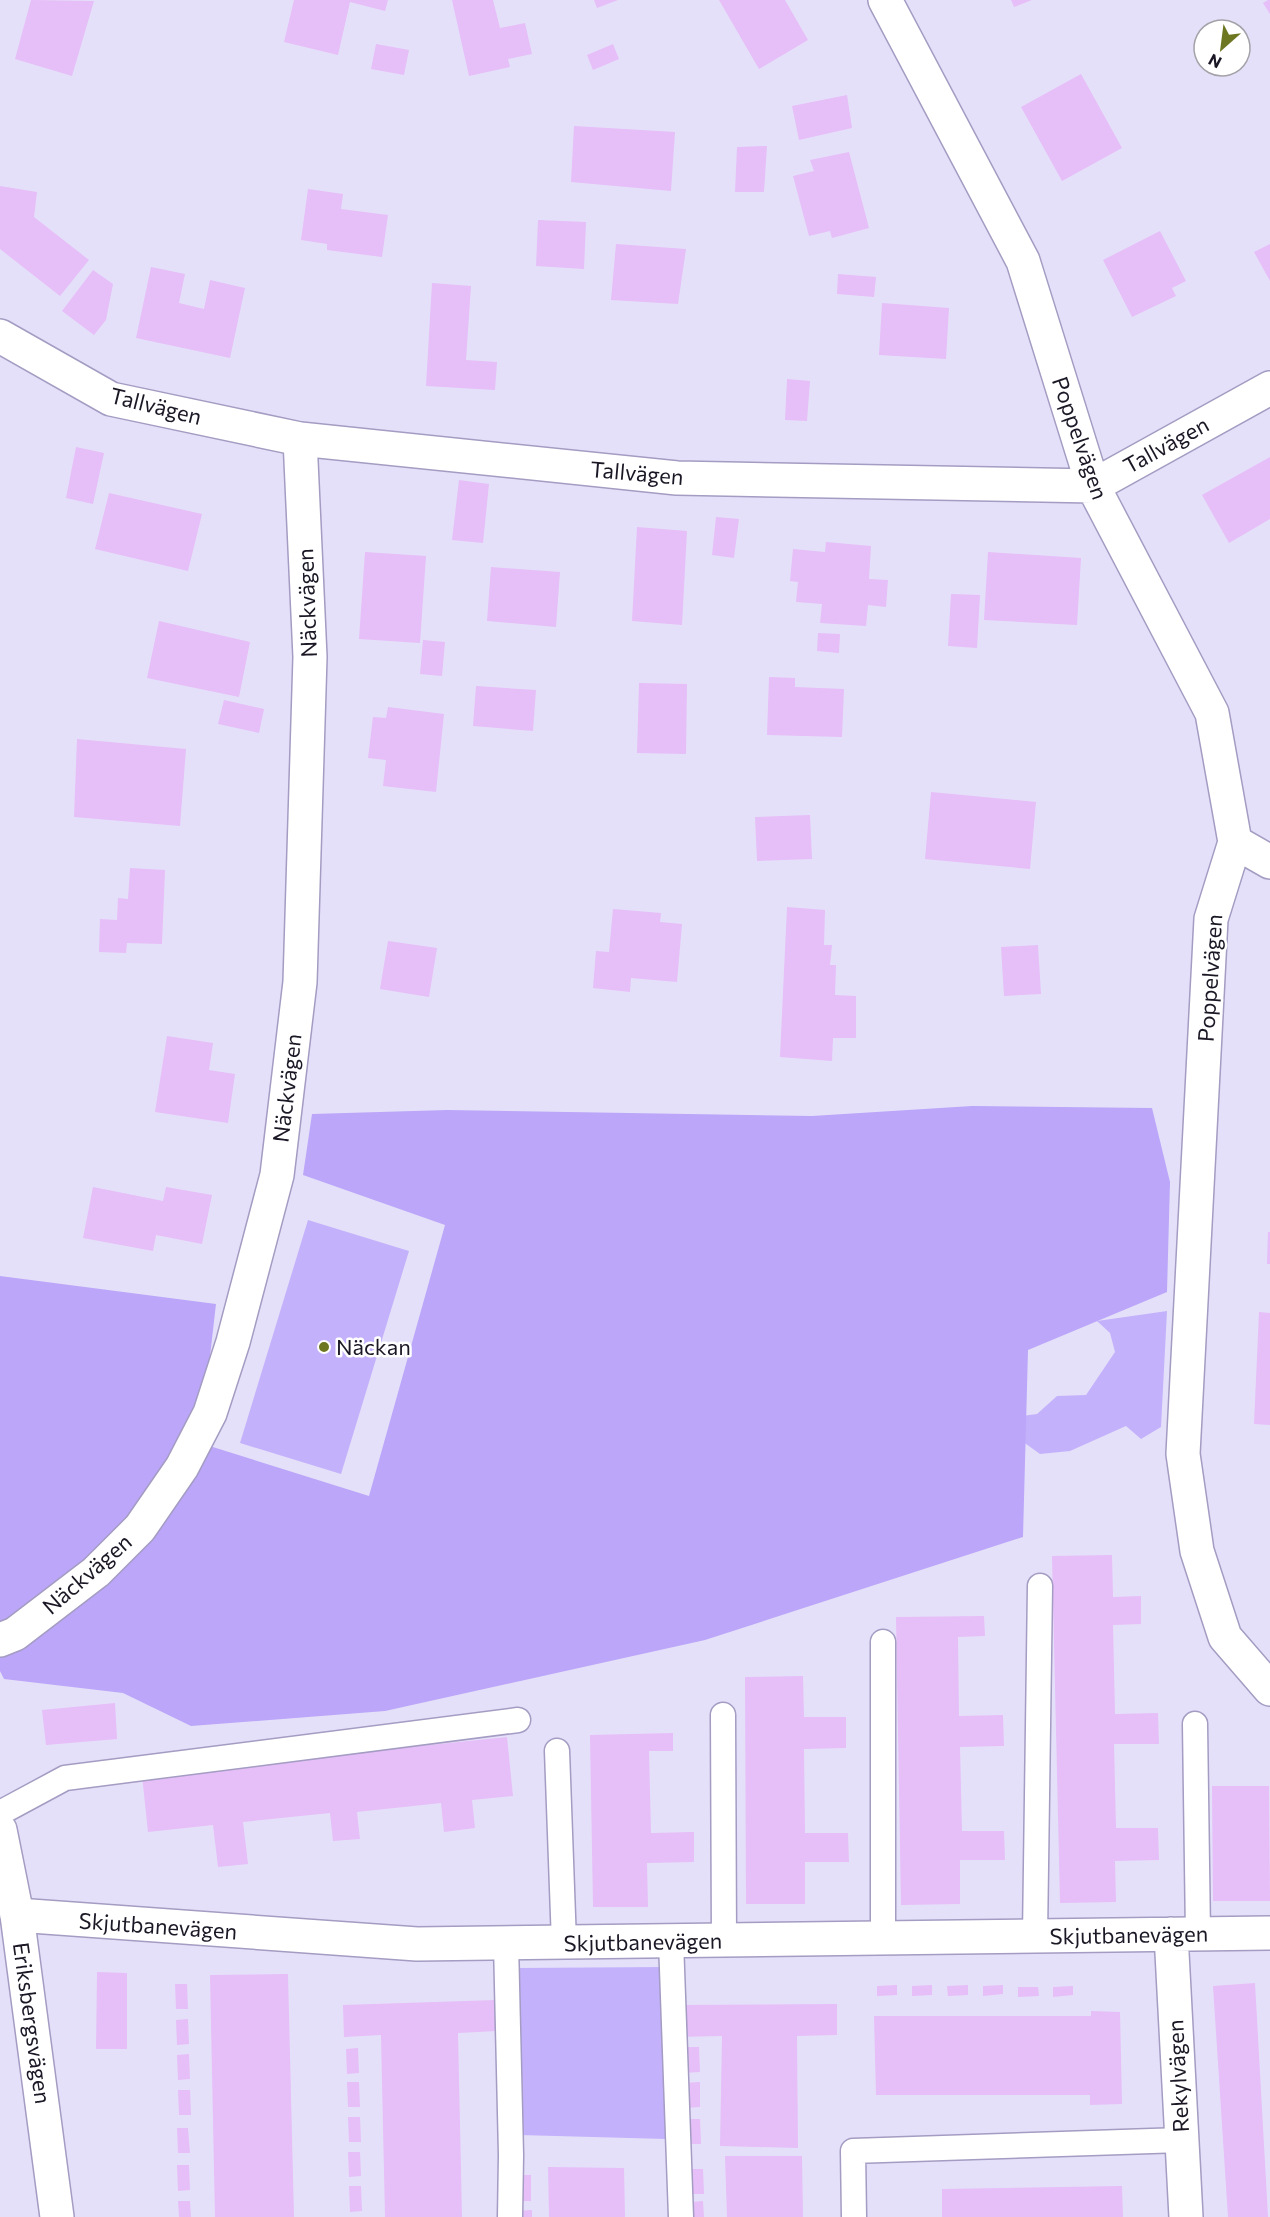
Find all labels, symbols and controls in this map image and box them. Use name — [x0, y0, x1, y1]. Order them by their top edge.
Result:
north arrow — [1192, 18, 1252, 78]
text: N — [1205, 50, 1224, 73]
street label: Poppelvägen — [1047, 373, 1114, 503]
street label: Tallvägen — [108, 381, 205, 430]
street label: Tallvägen — [1118, 410, 1213, 479]
street label: Tallvägen — [589, 455, 685, 490]
street label: Näckvägen — [291, 548, 322, 658]
street label: Poppelvägen — [1192, 913, 1227, 1043]
street label: Näckvägen — [266, 1032, 307, 1144]
place label: Näckan — [336, 1333, 411, 1360]
marker: Näckan — [317, 1340, 331, 1354]
street label: Näckvägen — [37, 1528, 137, 1620]
street label: Skjutbanevägen — [78, 1907, 238, 1944]
street label: Skjutbanevägen — [1049, 1920, 1209, 1949]
street label: Skjutbanevägen — [563, 1927, 723, 1956]
street label: Eriksbergsvägen — [8, 1940, 57, 2105]
street label: Rekylvägen — [1161, 2019, 1194, 2133]

